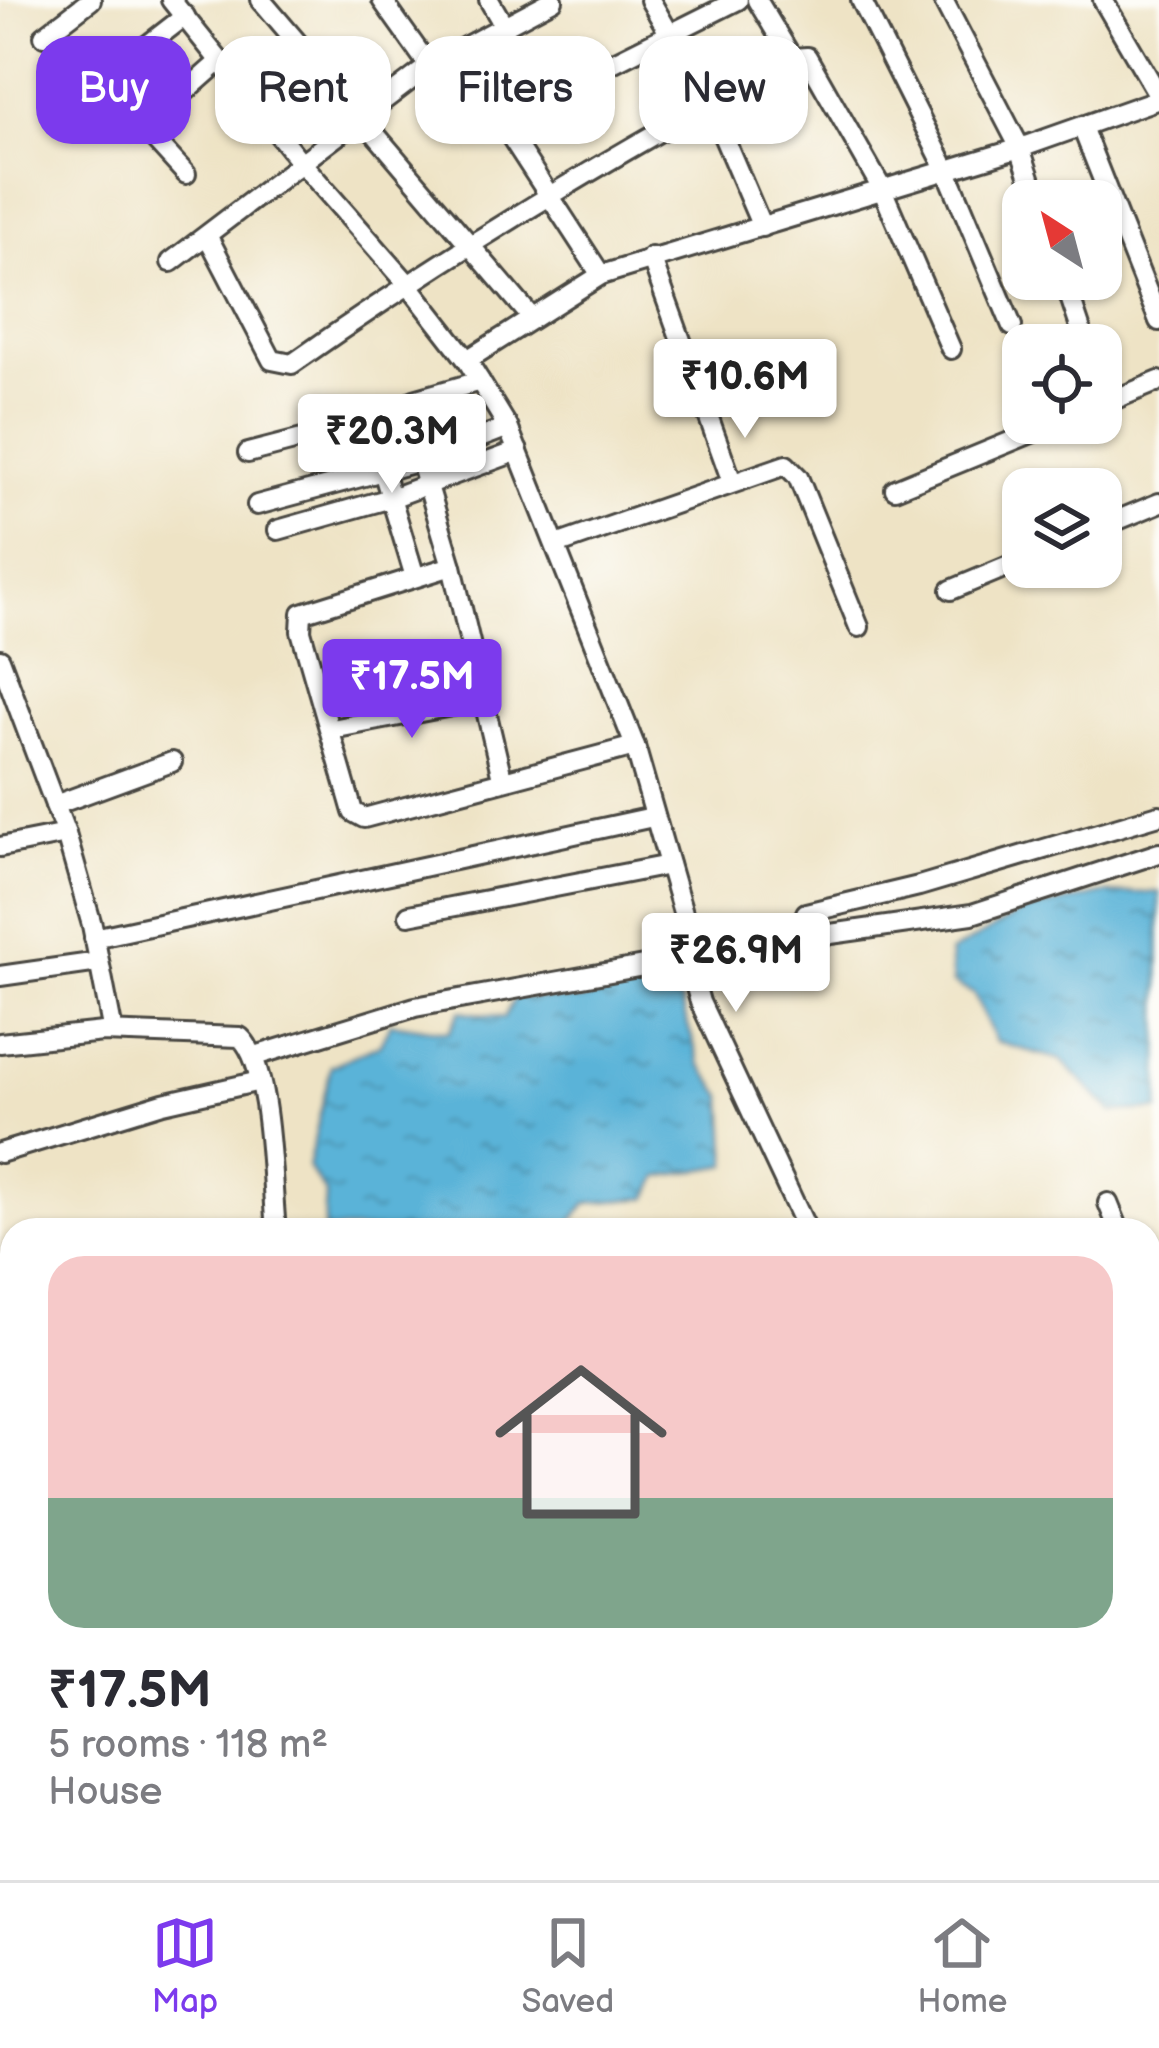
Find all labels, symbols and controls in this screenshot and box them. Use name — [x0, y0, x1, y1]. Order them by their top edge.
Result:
chip: Buy — [36, 36, 191, 144]
chip: Rent — [215, 36, 391, 144]
chip: Filters — [415, 36, 615, 144]
chip: New — [639, 36, 808, 144]
north arrow — [1002, 180, 1122, 300]
map controls — [1002, 180, 1122, 588]
button: locate — [1002, 324, 1122, 444]
pin: ₹10.6M — [647, 339, 843, 441]
text: ₹10.6M — [681, 354, 809, 401]
pin: ₹20.3M — [294, 394, 490, 496]
text: ₹20.3M — [325, 409, 459, 456]
button: layers — [1002, 468, 1122, 588]
pin: ₹17.5M — [314, 639, 510, 741]
text: ₹17.5M — [350, 654, 474, 701]
pin: ₹26.9M — [638, 913, 834, 1015]
text: ₹26.9M — [669, 928, 803, 975]
icon: home — [473, 1334, 689, 1550]
text: ₹17.5M — [48, 1661, 211, 1722]
text: 5 rooms · 118 m² — [48, 1722, 328, 1769]
text: House — [48, 1769, 162, 1816]
tab: Map — [152, 1910, 218, 2022]
tab: Saved — [521, 1910, 614, 2022]
tab: Home — [918, 1910, 1007, 2022]

